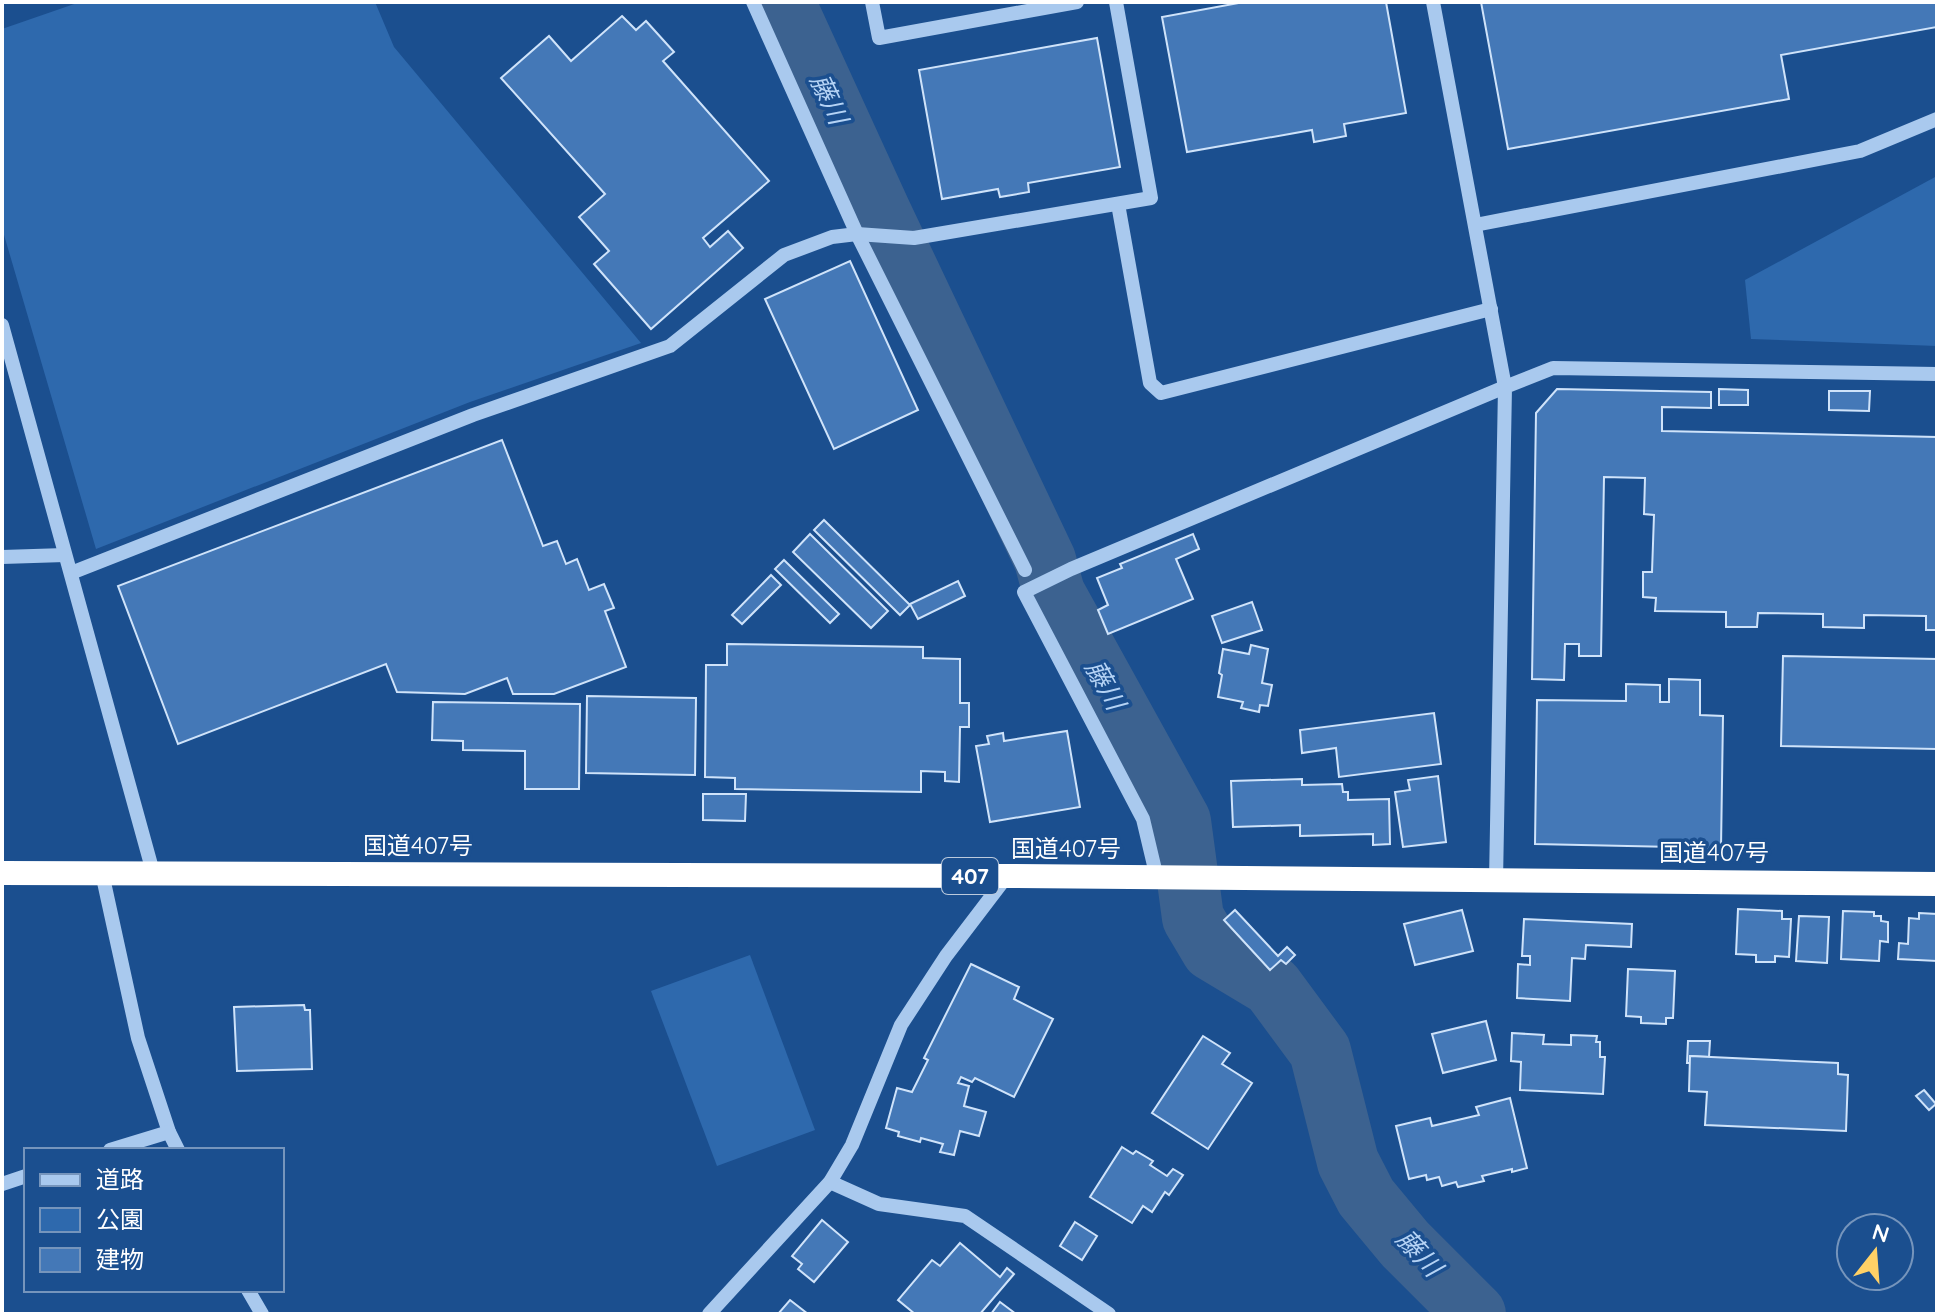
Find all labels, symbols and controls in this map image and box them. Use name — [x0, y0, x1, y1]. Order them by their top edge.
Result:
water label: 藤川 — [804, 68, 857, 132]
water label: 藤川 — [1078, 654, 1134, 718]
street label: 国道407号 — [363, 830, 473, 860]
street label: 国道407号 — [1011, 833, 1121, 863]
street label: 国道407号 — [1659, 837, 1769, 867]
road number: 407 — [942, 858, 998, 894]
legend — [24, 1148, 284, 1292]
text: 道路 — [96, 1164, 144, 1194]
text: 公園 — [96, 1204, 144, 1234]
north arrow — [1835, 1212, 1915, 1292]
text: N — [1869, 1217, 1893, 1249]
water label: 藤川 — [1390, 1222, 1451, 1285]
text: 建物 — [96, 1244, 144, 1274]

